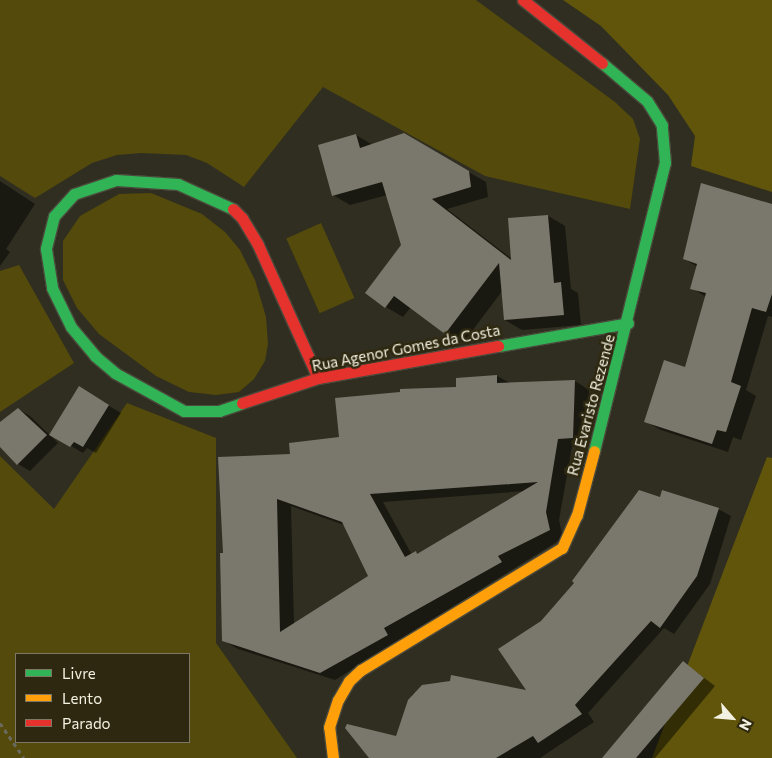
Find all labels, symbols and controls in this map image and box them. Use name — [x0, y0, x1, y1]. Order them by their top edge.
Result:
street label: Rua Agenor Gomes da Costa — [310, 321, 502, 375]
street label: Rua Evaristo Rezende — [563, 332, 619, 478]
legend — [15, 653, 190, 743]
text: Livre — [62, 664, 96, 682]
text: Lento — [62, 689, 102, 707]
north arrow — [707, 693, 757, 743]
text: Parado — [62, 714, 111, 732]
text: N — [736, 717, 756, 734]

